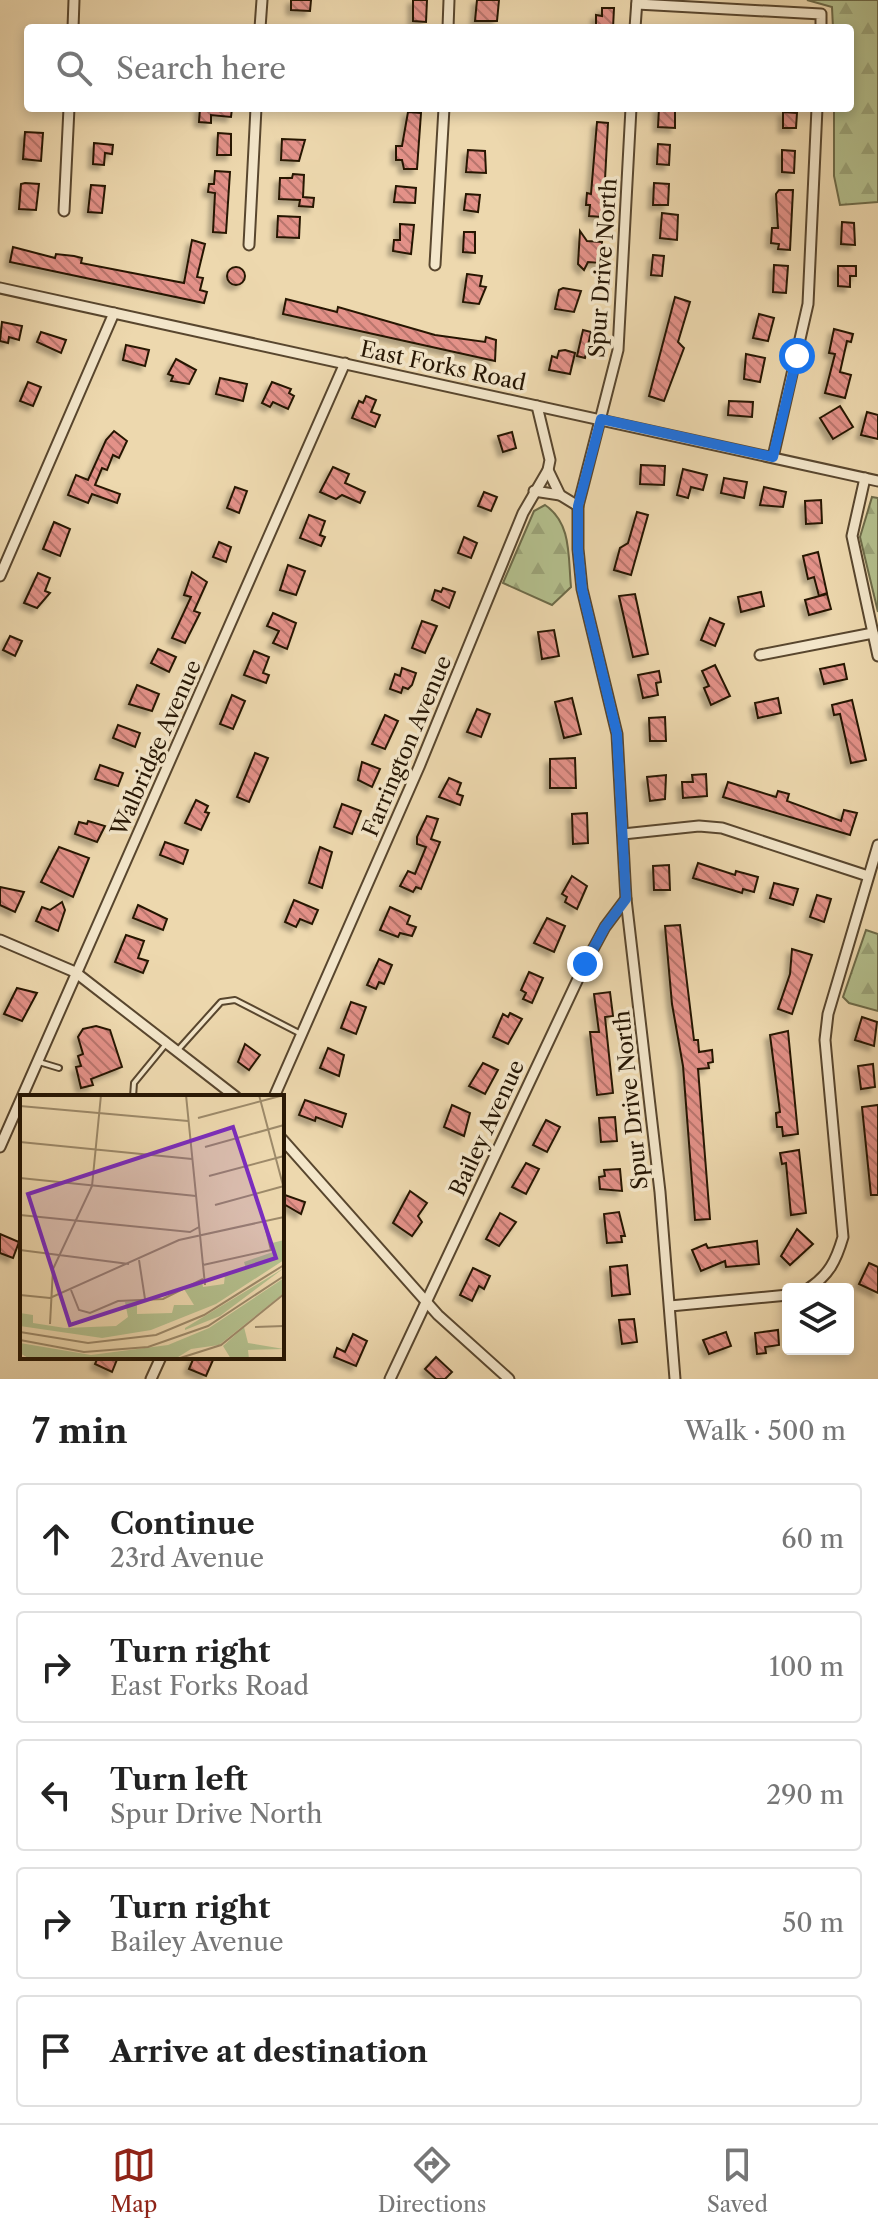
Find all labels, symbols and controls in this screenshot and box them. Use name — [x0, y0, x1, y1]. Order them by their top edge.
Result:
search box — [24, 24, 854, 112]
icon: search — [52, 46, 96, 90]
text: Search here — [116, 50, 286, 87]
street label: Spur Drive North — [583, 177, 623, 359]
street label: East Forks Road — [358, 335, 528, 397]
route start — [779, 338, 815, 374]
street label: Farrington Avenue — [357, 651, 457, 841]
street label: Walbridge Avenue — [105, 656, 207, 841]
route end — [567, 946, 603, 982]
street label: Spur Drive North — [608, 1009, 654, 1191]
street label: Bailey Avenue — [444, 1056, 530, 1200]
inset map — [20, 1095, 284, 1359]
map controls — [782, 1283, 854, 1355]
button: layers — [782, 1283, 854, 1355]
text: 7 min — [32, 1410, 128, 1452]
text: Walk · 500 m — [685, 1415, 846, 1447]
text: Continue — [110, 1505, 255, 1542]
icon: ahead — [34, 1517, 78, 1561]
text: 60 m — [781, 1523, 844, 1555]
text: 23rd Avenue — [110, 1542, 264, 1574]
text: Turn right — [110, 1633, 270, 1670]
icon: right — [34, 1645, 78, 1689]
text: 100 m — [769, 1651, 844, 1683]
text: East Forks Road — [110, 1670, 309, 1702]
text: Turn left — [110, 1761, 247, 1798]
icon: left — [34, 1773, 78, 1817]
text: 290 m — [766, 1779, 844, 1811]
text: Spur Drive North — [110, 1798, 323, 1830]
text: Turn right — [110, 1889, 270, 1926]
icon: right — [34, 1901, 78, 1945]
text: 50 m — [782, 1907, 844, 1939]
text: Bailey Avenue — [110, 1926, 284, 1958]
icon: arrive — [34, 2029, 78, 2073]
text: Arrive at destination — [110, 2033, 428, 2070]
tab: Map — [110, 2143, 157, 2218]
tab: Directions — [378, 2143, 486, 2218]
tab: Saved — [707, 2143, 768, 2218]

